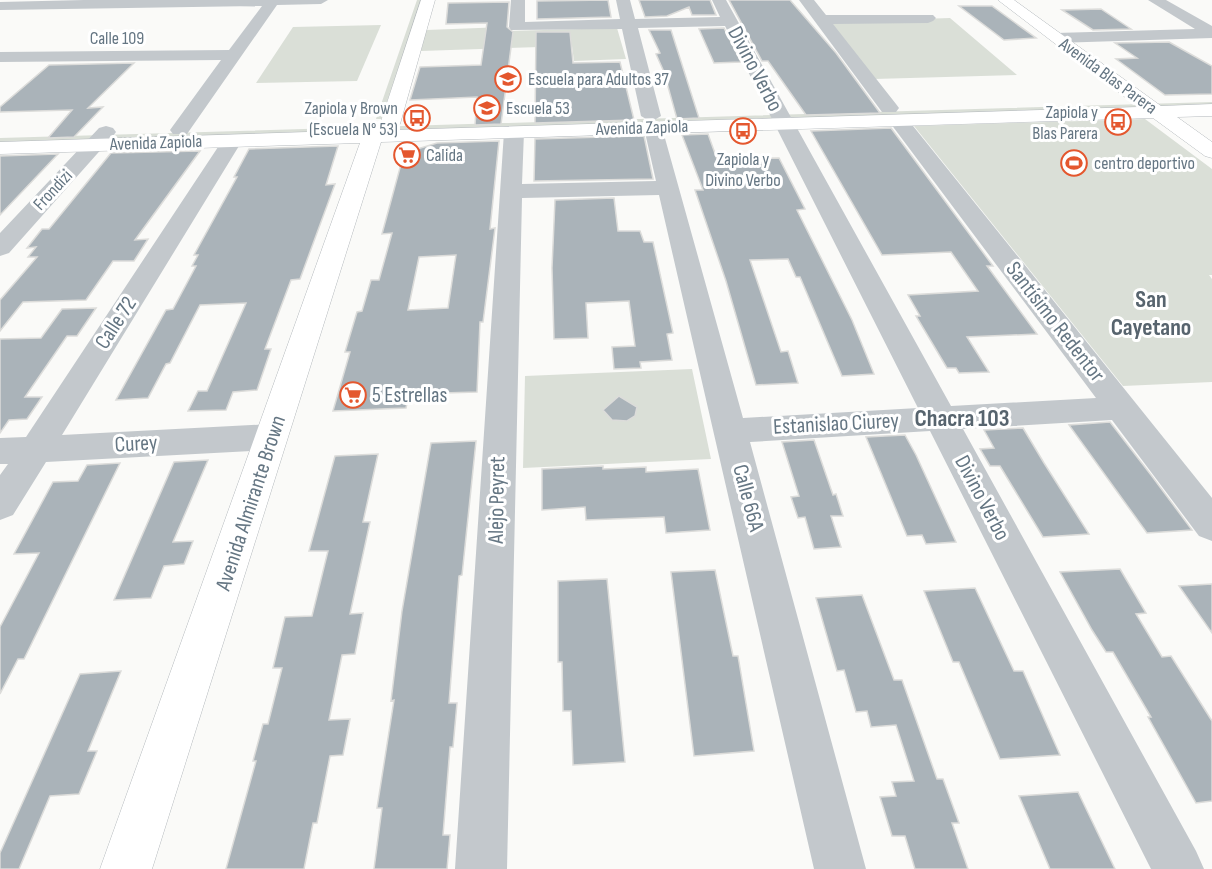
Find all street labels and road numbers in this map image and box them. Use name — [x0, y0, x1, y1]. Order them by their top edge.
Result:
street label: Divino Verbo — [721, 22, 789, 116]
street label: Calle 109 — [90, 28, 144, 49]
street label: Avenida Blas Parera — [1054, 33, 1161, 119]
street label: Avenida Zapiola — [594, 116, 689, 140]
street label: Avenida Zapiola — [108, 131, 203, 155]
street label: Frondizi — [29, 165, 77, 215]
street label: Santísimo Redentor — [1000, 256, 1110, 388]
street label: Calle 72 — [89, 292, 143, 354]
street label: Estanislao Ciurey — [773, 407, 900, 441]
street label: Avenida Almirante Brown — [210, 412, 292, 595]
street label: Curey — [114, 429, 159, 459]
street label: Divino Verbo — [948, 451, 1016, 545]
street label: Alejo Peyret — [483, 456, 511, 545]
street label: Calle 66A — [726, 462, 770, 535]

